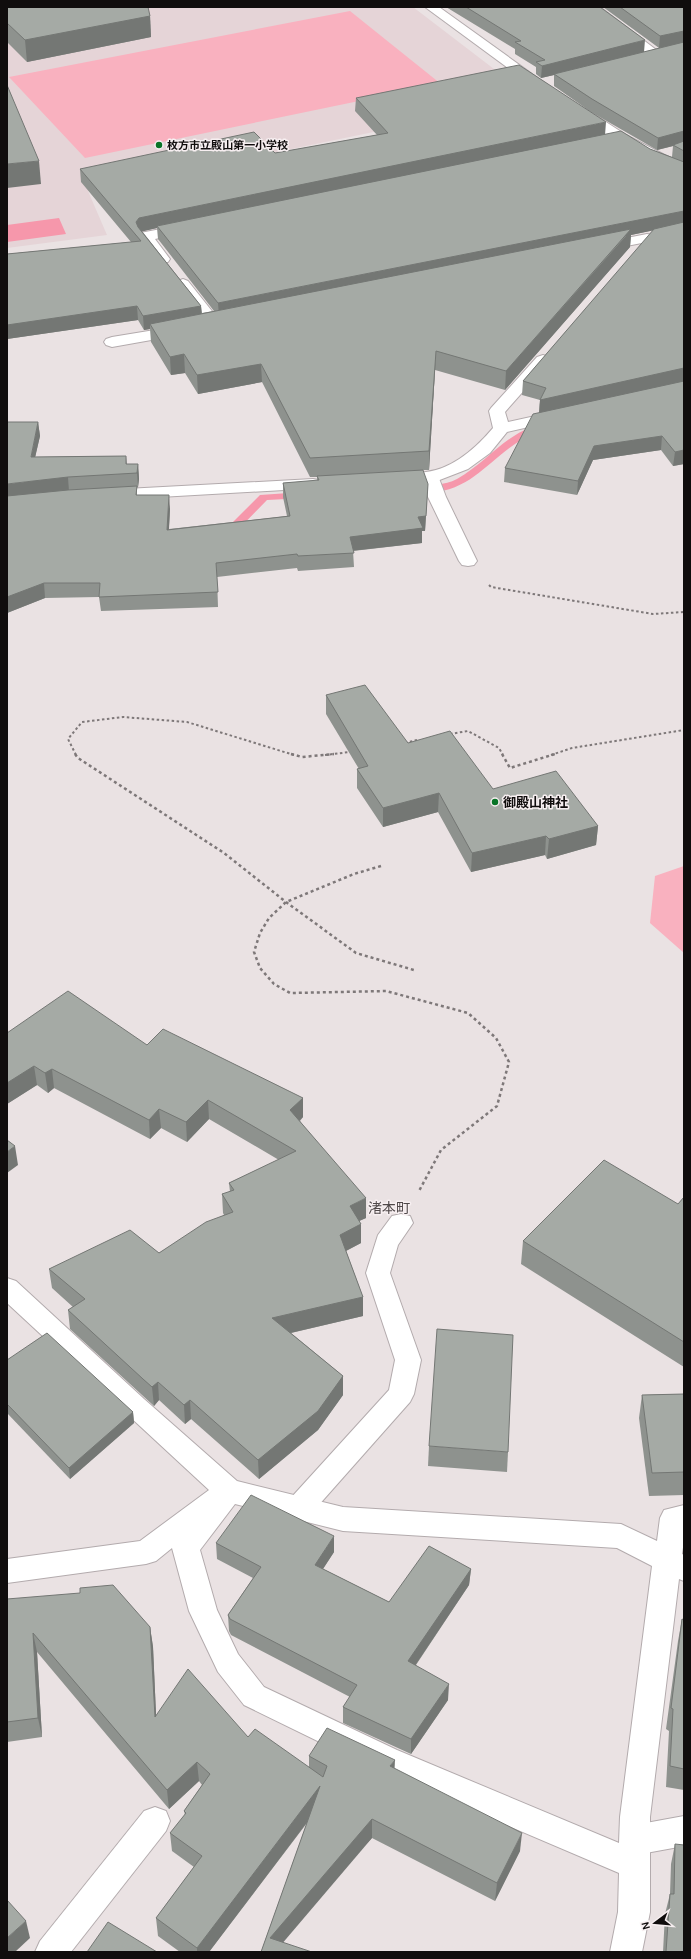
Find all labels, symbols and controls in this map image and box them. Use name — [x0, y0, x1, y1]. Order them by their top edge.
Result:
place label: 枚方市立殿山第一小学校 — [167, 139, 288, 152]
marker: 枚方市立殿山第一小学校 — [154, 140, 164, 150]
place label: 御殿山神社 — [503, 795, 568, 810]
marker: 御殿山神社 — [490, 797, 500, 807]
district label: 渚本町 — [368, 1200, 410, 1217]
north arrow — [635, 1903, 675, 1943]
text: N — [639, 1920, 653, 1931]

